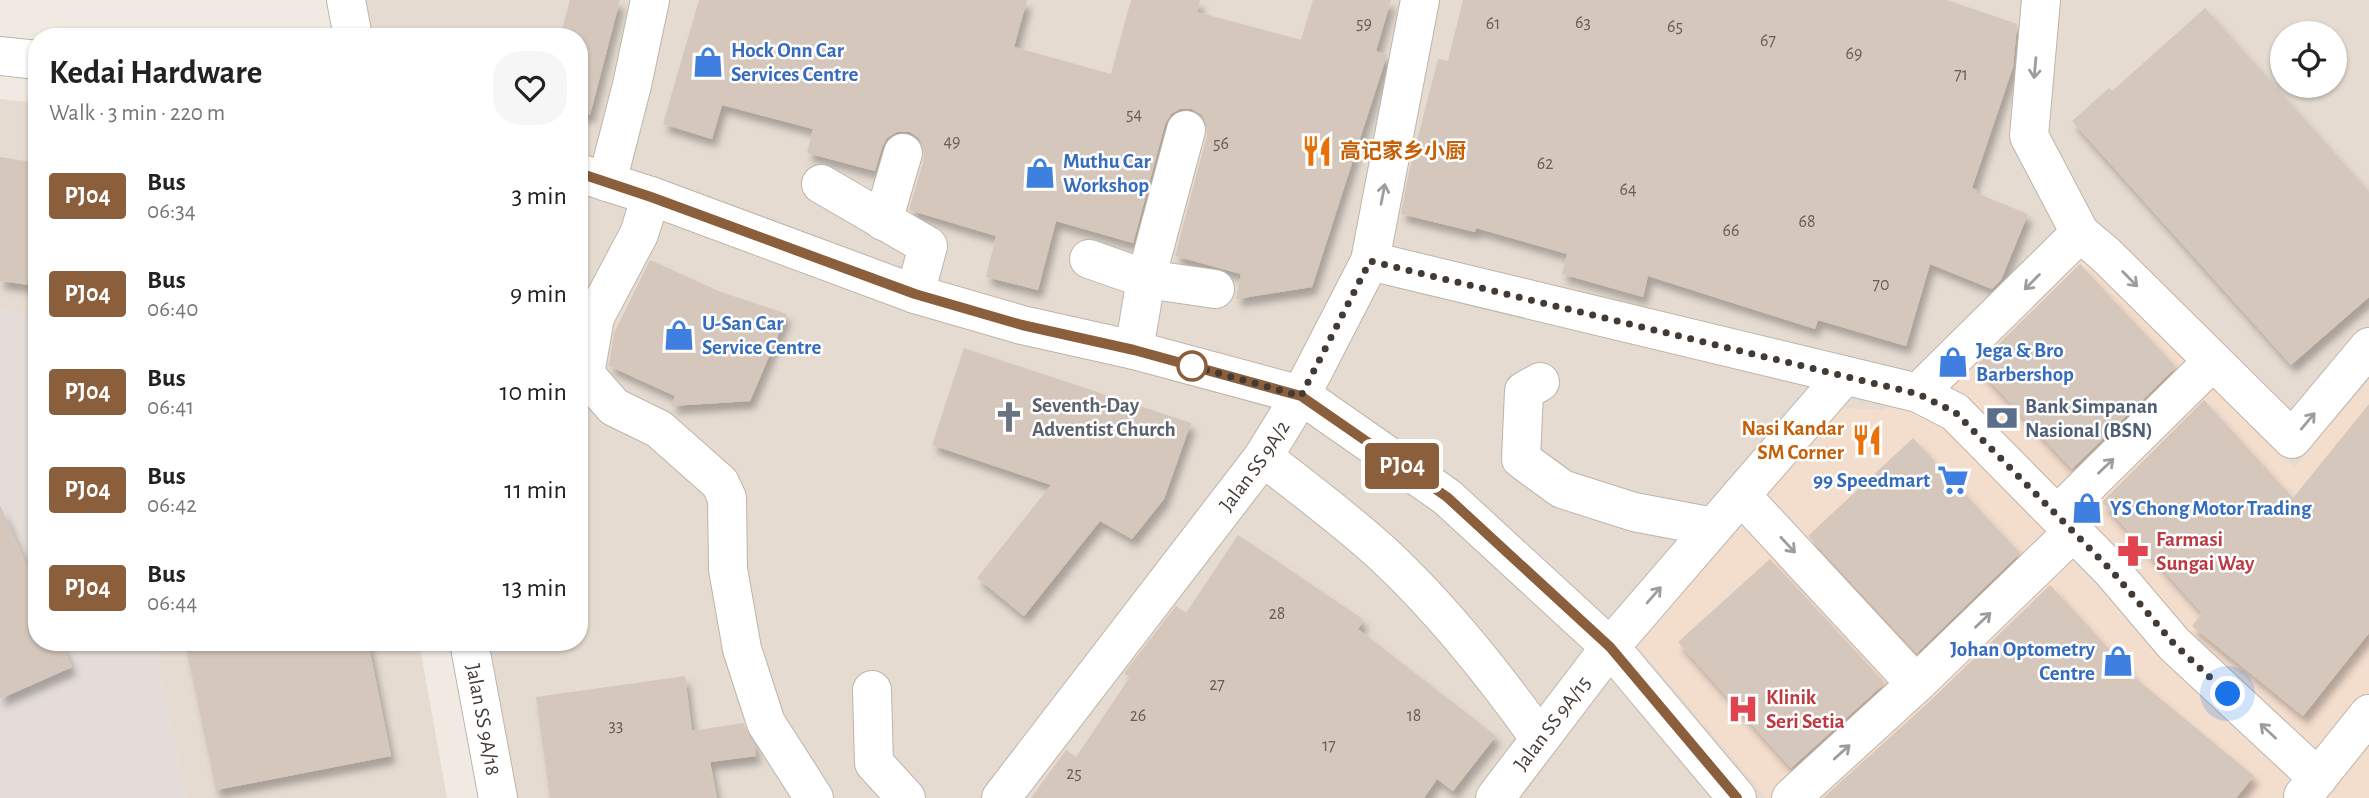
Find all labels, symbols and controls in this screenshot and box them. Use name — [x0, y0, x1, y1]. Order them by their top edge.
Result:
house number: 63 — [1575, 14, 1591, 32]
house number: 59 — [1356, 15, 1372, 33]
house number: 61 — [1486, 15, 1500, 33]
house number: 65 — [1667, 18, 1683, 36]
map controls — [2270, 21, 2347, 98]
button: locate — [2270, 21, 2347, 98]
house number: 67 — [1760, 32, 1776, 50]
place label: Hock Onn Car Services Centre — [731, 40, 858, 85]
shop icon: Hock Onn Car Services Centre — [691, 45, 725, 79]
house number: 69 — [1846, 45, 1862, 63]
button: heart — [493, 51, 567, 125]
one-way arrow — [2028, 56, 2041, 79]
text: Kedai Hardware — [49, 57, 262, 90]
house number: 71 — [1954, 66, 1968, 84]
text: Walk · 3 min · 220 m — [49, 102, 225, 125]
house number: 54 — [1126, 106, 1142, 124]
house number: 49 — [943, 133, 961, 151]
restaurant icon: 高记家乡小厨 — [1300, 134, 1334, 168]
house number: 56 — [1213, 135, 1229, 153]
place label: 高记家乡小厨 — [1340, 139, 1466, 162]
place label: Muthu Car Workshop — [1063, 151, 1152, 196]
house number: 62 — [1537, 155, 1553, 173]
shop icon: Muthu Car Workshop — [1023, 156, 1057, 190]
text: Bus — [147, 169, 186, 195]
house number: 64 — [1619, 181, 1637, 199]
text: 3 min — [511, 183, 567, 209]
one-way arrow — [1376, 183, 1390, 206]
text: PJ04 — [65, 184, 110, 208]
text: 06:34 — [147, 200, 196, 223]
house number: 68 — [1799, 213, 1816, 231]
house number: 66 — [1723, 222, 1739, 240]
text: Bus — [147, 267, 186, 293]
one-way arrow — [2122, 271, 2139, 288]
one-way arrow — [2024, 273, 2041, 290]
house number: 70 — [1872, 276, 1890, 294]
text: 9 min — [510, 281, 567, 307]
text: PJ04 — [65, 282, 110, 306]
text: 06:40 — [147, 298, 198, 321]
place label: U-San Car Service Centre — [702, 313, 821, 358]
shop icon: U-San Car Service Centre — [662, 318, 696, 352]
place label: Jega & Bro Barbershop — [1976, 340, 2074, 385]
shop icon: Jega & Bro Barbershop — [1936, 345, 1970, 379]
unlabelled marker — [1177, 351, 1207, 381]
text: Bus — [147, 365, 186, 391]
text: 10 min — [500, 379, 567, 405]
text: PJ04 — [65, 380, 110, 404]
place label: Seventh-Day Adventist Church — [1032, 395, 1176, 440]
text: 06:41 — [147, 396, 194, 419]
place label: Bank Simpanan Nasional (BSN) — [2025, 396, 2158, 441]
church icon: Seventh-Day Adventist Church — [992, 400, 1026, 434]
bank icon: Bank Simpanan Nasional (BSN) — [1985, 401, 2019, 435]
one-way arrow — [2300, 412, 2316, 430]
street label: Jalan SS 9A/2 — [1215, 417, 1293, 515]
place label: Nasi Kandar SM Corner — [1741, 418, 1845, 463]
restaurant icon: Nasi Kandar SM Corner — [1850, 423, 1884, 457]
line badge: PJ04 — [1353, 443, 1451, 489]
text: PJ04 — [1379, 454, 1425, 478]
one-way arrow — [2098, 458, 2115, 475]
text: Bus — [147, 463, 186, 489]
supermarket icon: 99 Speedmart — [1936, 463, 1970, 497]
place label: 99 Speedmart — [1813, 470, 1930, 491]
text: 11 min — [504, 477, 567, 503]
text: PJ04 — [65, 478, 110, 502]
shop icon: YS Chong Motor Trading — [2070, 491, 2104, 525]
text: 06:42 — [147, 494, 197, 517]
place label: YS Chong Motor Trading — [2110, 498, 2312, 519]
place label: Farmasi Sungai Way — [2156, 529, 2255, 574]
pharmacy icon: Farmasi Sungai Way — [2116, 534, 2150, 568]
one-way arrow — [1779, 536, 1796, 553]
text: Bus — [147, 561, 186, 587]
text: 13 min — [503, 575, 567, 601]
text: PJ04 — [65, 576, 110, 600]
one-way arrow — [1646, 587, 1662, 605]
text: 06:44 — [147, 592, 197, 615]
house number: 28 — [1269, 605, 1285, 623]
one-way arrow — [1974, 611, 1991, 628]
place label: Johan Optometry Centre — [1950, 639, 2096, 684]
shop icon: Johan Optometry Centre — [2101, 644, 2135, 678]
street label: Jalan SS 9A/18 — [463, 662, 504, 777]
street label: Jalan SS 9A/15 — [1510, 672, 1594, 774]
house number: 27 — [1209, 676, 1225, 694]
your location — [2210, 676, 2245, 711]
place label: Klinik Seri Setia — [1766, 687, 1845, 732]
hospital icon: Klinik Seri Setia — [1726, 692, 1760, 726]
house number: 26 — [1130, 707, 1146, 725]
house number: 18 — [1407, 707, 1421, 725]
house number: 33 — [609, 717, 623, 735]
one-way arrow — [2260, 723, 2277, 740]
house number: 17 — [1322, 737, 1336, 755]
one-way arrow — [1833, 744, 1851, 760]
house number: 25 — [1066, 765, 1082, 783]

